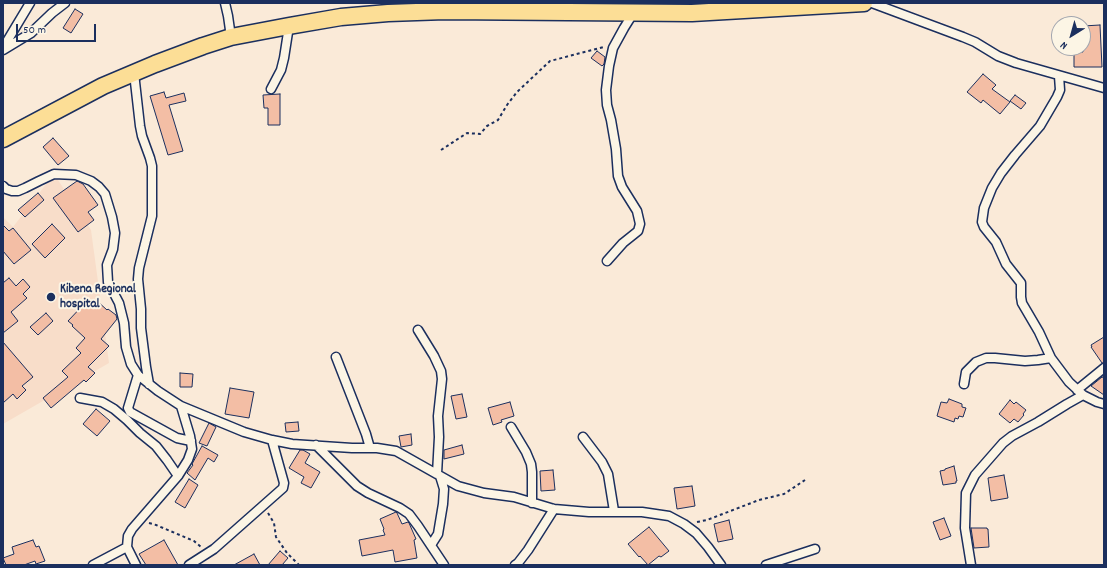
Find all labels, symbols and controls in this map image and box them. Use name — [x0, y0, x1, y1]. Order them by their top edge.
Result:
scale bar — [18, 16, 98, 42]
north arrow — [1051, 16, 1091, 56]
text: 50 m — [23, 22, 46, 39]
text: N — [1057, 37, 1071, 53]
place label: Kibena Regional hospital — [60, 282, 136, 313]
marker: Kibena Regional hospital — [45, 291, 57, 303]

